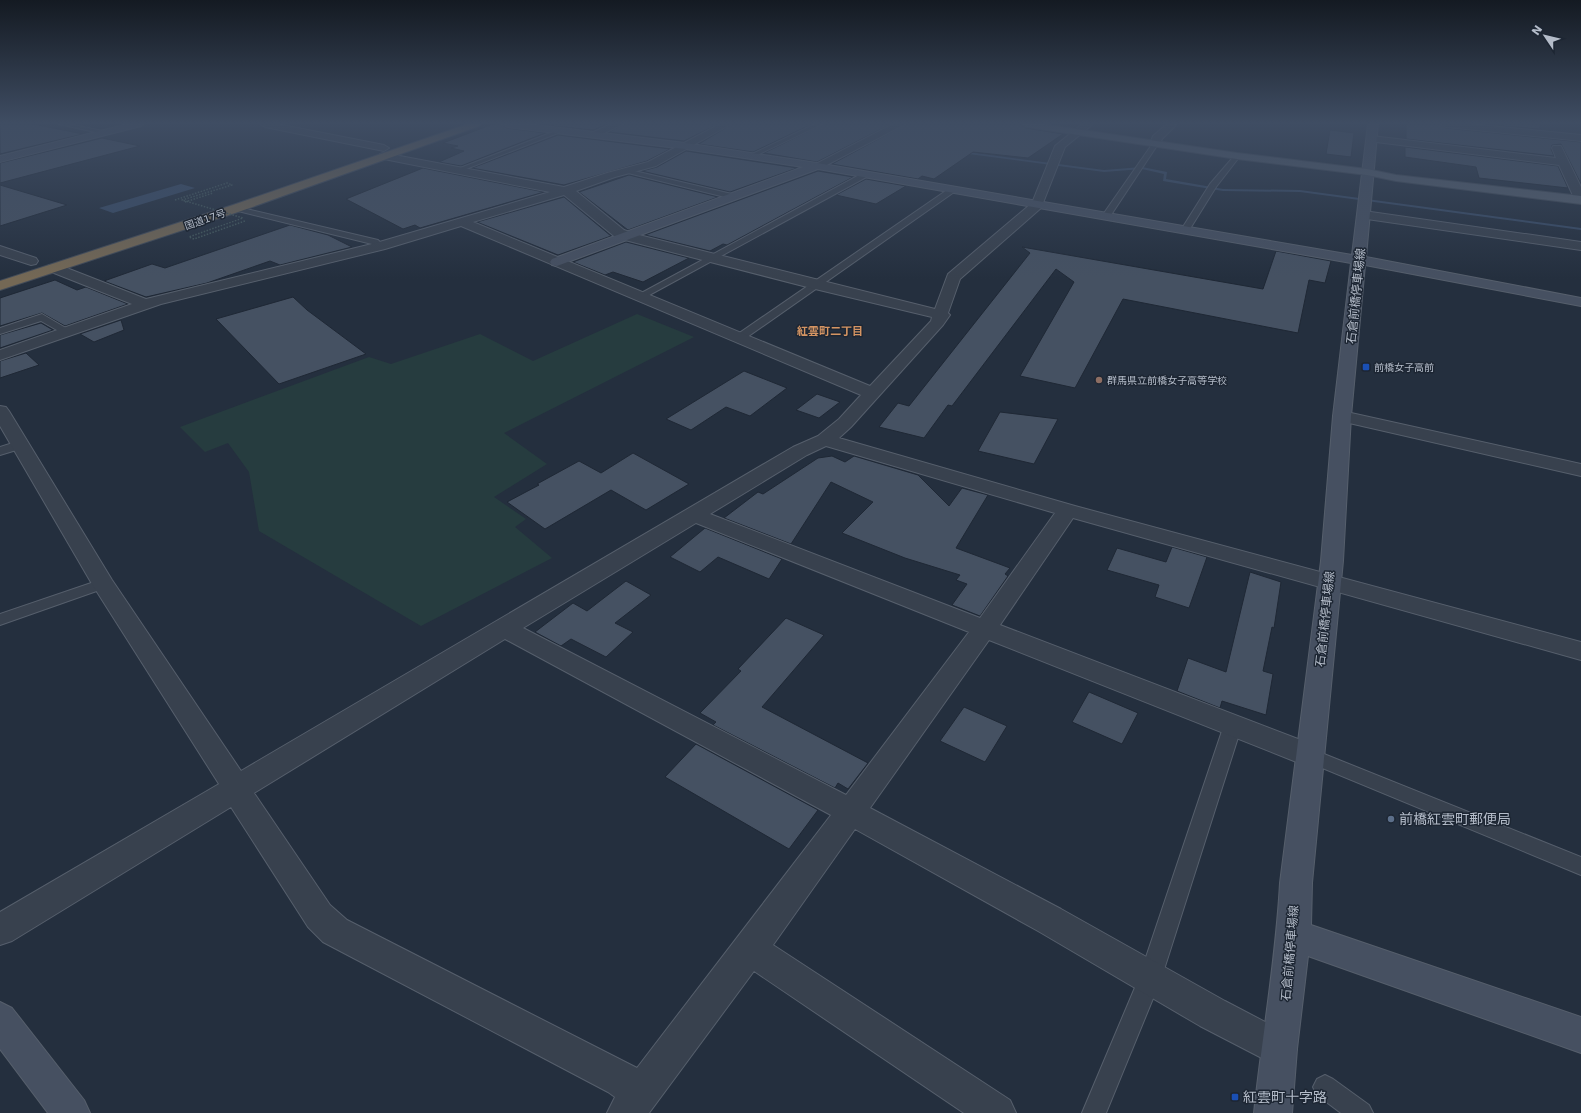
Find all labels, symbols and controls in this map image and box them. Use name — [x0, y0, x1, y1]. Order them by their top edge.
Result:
north arrow — [1525, 16, 1565, 56]
text: N — [1529, 23, 1545, 38]
street label: 国道17号 — [183, 207, 227, 232]
street label: 石倉前橋停車場線 — [1344, 248, 1368, 344]
district label: 紅雲町二丁目 — [797, 325, 863, 338]
marker: 前橋女子高前 — [1361, 362, 1371, 372]
place label: 前橋女子高前 — [1374, 362, 1434, 373]
marker: 群馬県立前橋女子高等学校 — [1094, 375, 1104, 385]
place label: 群馬県立前橋女子高等学校 — [1107, 375, 1227, 386]
street label: 石倉前橋停車場線 — [1313, 571, 1337, 667]
place label: 前橋紅雲町郵便局 — [1399, 811, 1511, 827]
marker: 前橋紅雲町郵便局 — [1386, 814, 1396, 824]
street label: 石倉前橋停車場線 — [1279, 905, 1301, 1001]
place label: 紅雲町十字路 — [1243, 1089, 1327, 1105]
marker: 紅雲町十字路 — [1230, 1092, 1240, 1102]

